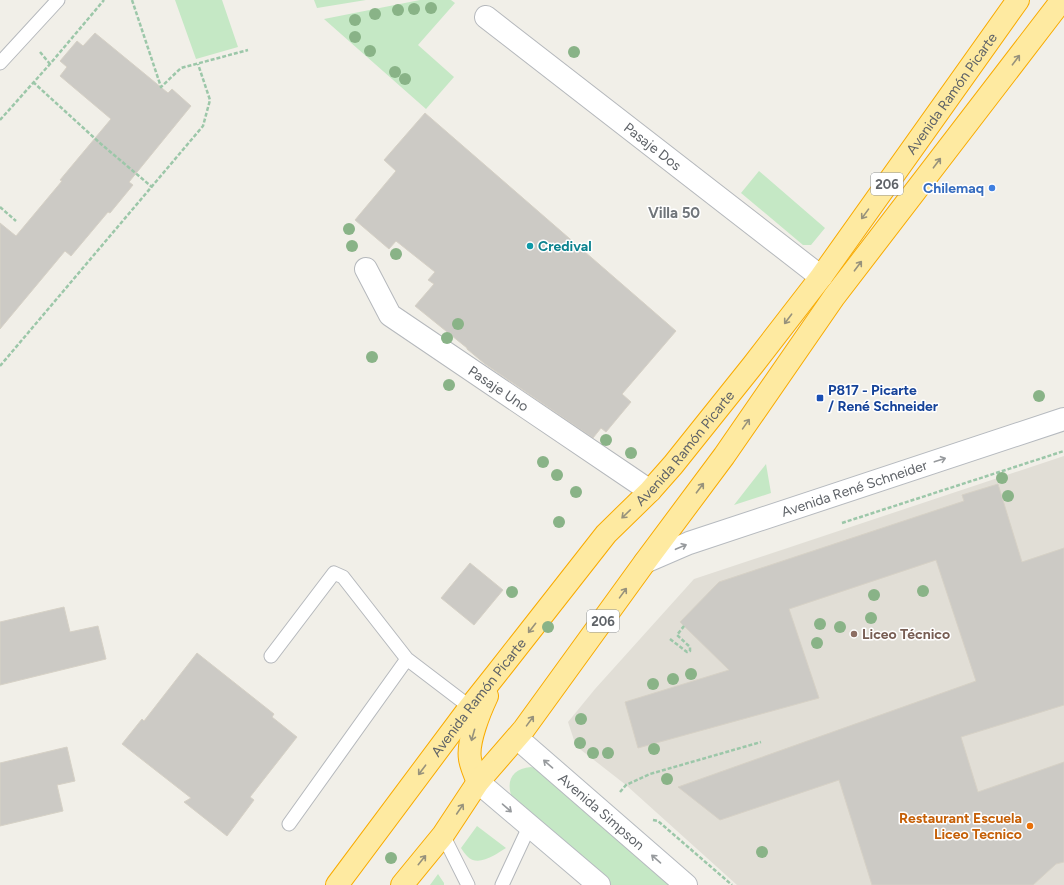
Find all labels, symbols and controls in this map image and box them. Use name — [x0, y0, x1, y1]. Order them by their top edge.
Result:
street label: Avenida Ramón Picarte — [903, 29, 1001, 158]
one-way arrow — [1012, 54, 1020, 65]
street label: Pasaje Dos — [620, 119, 684, 174]
one-way arrow — [933, 157, 941, 168]
road number: 206 — [871, 173, 903, 195]
place label: Chilemaq — [923, 180, 984, 197]
marker: Chilemaq — [987, 183, 997, 193]
district label: Villa 50 — [648, 204, 700, 222]
one-way arrow — [861, 208, 869, 219]
place label: Credival — [538, 238, 592, 255]
marker: Credival — [525, 241, 535, 251]
one-way arrow — [854, 260, 862, 271]
one-way arrow — [784, 313, 793, 324]
street label: Pasaje Uno — [465, 362, 532, 415]
place label: P817 - Picarte / René Schneider — [828, 382, 939, 415]
street label: Avenida Ramón Picarte — [632, 387, 738, 510]
marker: P817 - Picarte / René Schneider — [815, 393, 825, 403]
one-way arrow — [742, 419, 750, 430]
one-way arrow — [934, 456, 947, 463]
street label: Avenida René Schneider — [779, 457, 930, 521]
one-way arrow — [696, 483, 704, 494]
one-way arrow — [621, 509, 631, 519]
one-way arrow — [675, 542, 687, 550]
one-way arrow — [619, 588, 627, 599]
road number: 206 — [587, 610, 619, 632]
one-way arrow — [528, 623, 536, 634]
place label: Liceo Técnico — [862, 626, 950, 643]
marker: Liceo Técnico — [849, 629, 859, 639]
street label: Avenida Ramón Picarte — [428, 635, 530, 760]
one-way arrow — [526, 715, 534, 726]
one-way arrow — [469, 729, 476, 742]
one-way arrow — [543, 760, 553, 769]
one-way arrow — [418, 765, 426, 776]
street label: Avenida Simpson — [555, 770, 648, 854]
one-way arrow — [456, 803, 464, 814]
one-way arrow — [502, 803, 513, 812]
place label: Restaurant Escuela Liceo Tecnico — [899, 810, 1022, 843]
marker: Restaurant Escuela Liceo Tecnico — [1025, 821, 1035, 831]
one-way arrow — [418, 855, 427, 865]
one-way arrow — [651, 855, 662, 864]

